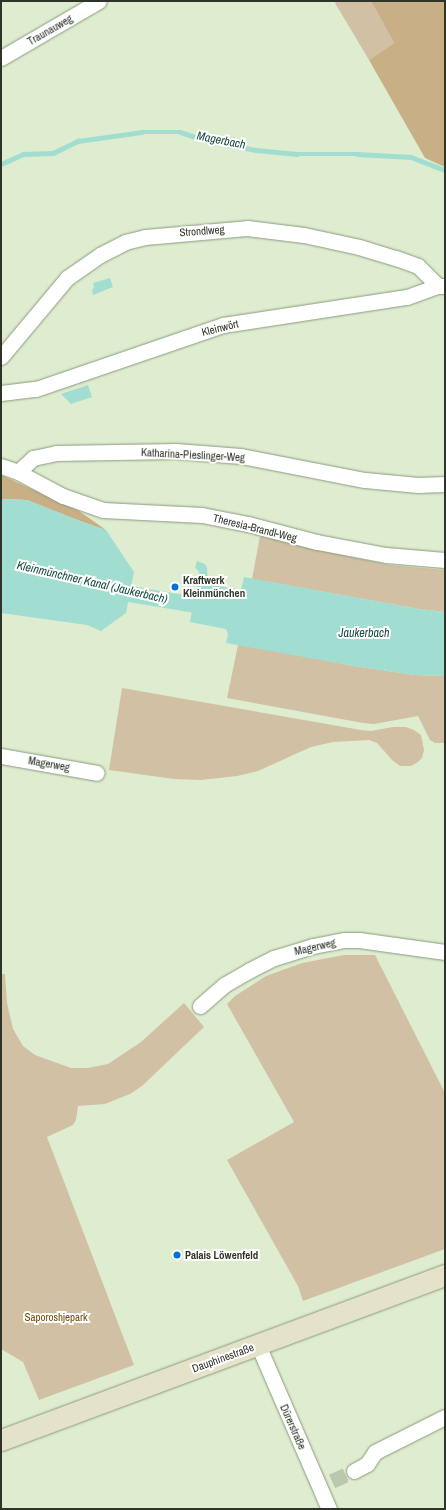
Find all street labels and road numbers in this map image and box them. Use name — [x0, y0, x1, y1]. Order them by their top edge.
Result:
street label: Traunauweg — [25, 12, 75, 48]
street label: Strondlweg — [179, 223, 225, 239]
street label: Kleinwört — [200, 317, 240, 339]
street label: Katharina-Pieslinger-Weg — [141, 446, 245, 464]
street label: Theresia-Brandl-Weg — [212, 511, 298, 545]
street label: Magerweg — [27, 754, 71, 774]
street label: Magerweg — [293, 936, 337, 958]
street label: Dauphinestraße — [190, 1341, 256, 1375]
street label: Dürerstraße — [277, 1402, 309, 1452]

